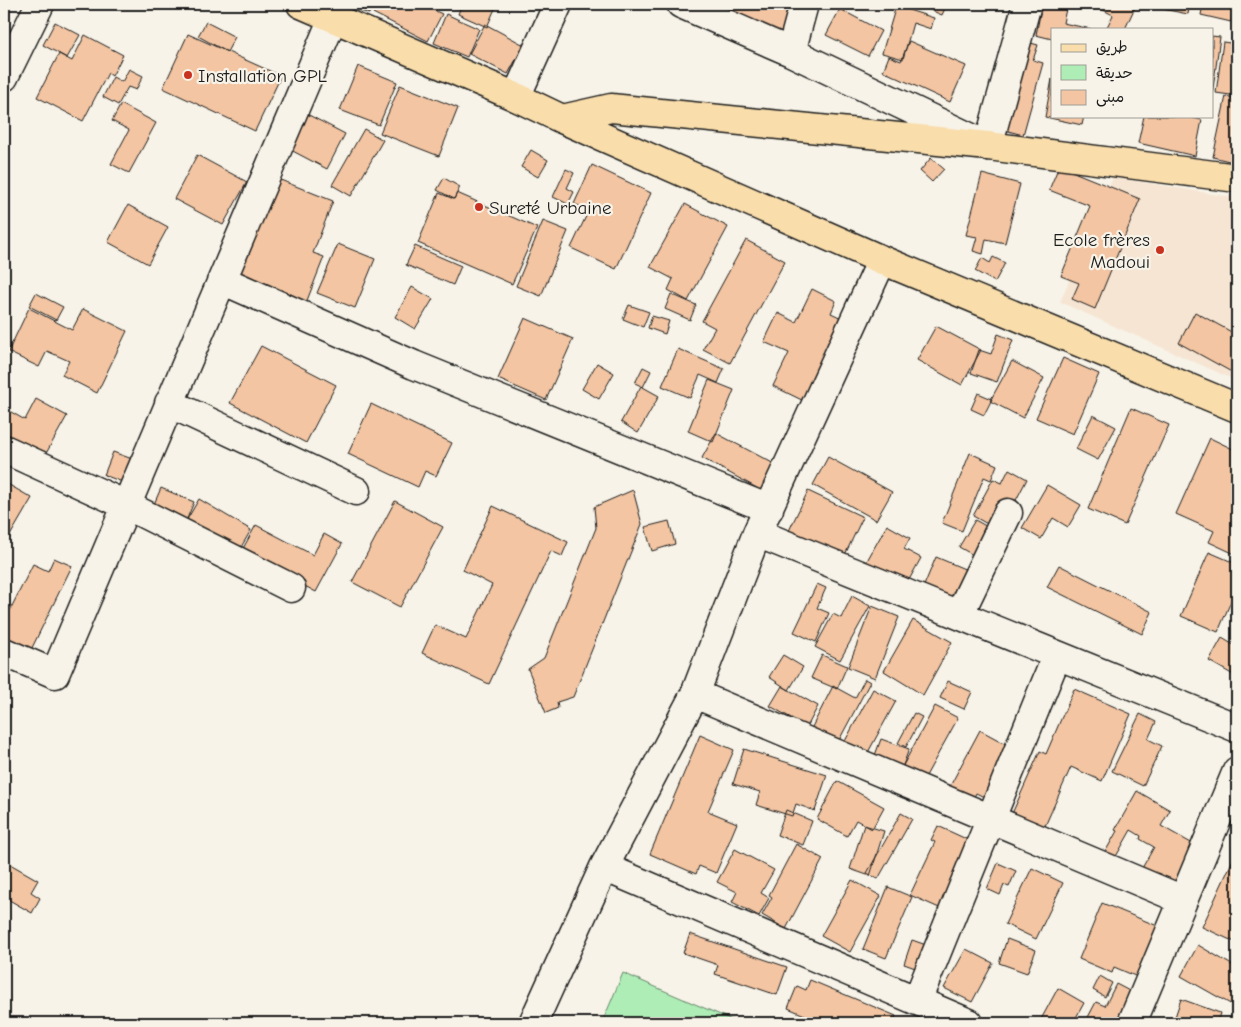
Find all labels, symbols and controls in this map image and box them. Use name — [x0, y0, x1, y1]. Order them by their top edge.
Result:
legend — [1051, 28, 1214, 118]
text: طريق — [1096, 38, 1128, 56]
text: حديقة — [1096, 64, 1133, 82]
place label: Installation GPL — [198, 65, 328, 87]
marker: Installation GPL — [182, 69, 194, 81]
text: مبنى — [1096, 88, 1124, 107]
place label: Sureté Urbaine — [489, 197, 612, 219]
marker: Sureté Urbaine — [473, 201, 485, 213]
place label: Ecole frères Madoui — [1053, 229, 1150, 273]
marker: Ecole frères Madoui — [1154, 244, 1166, 256]

